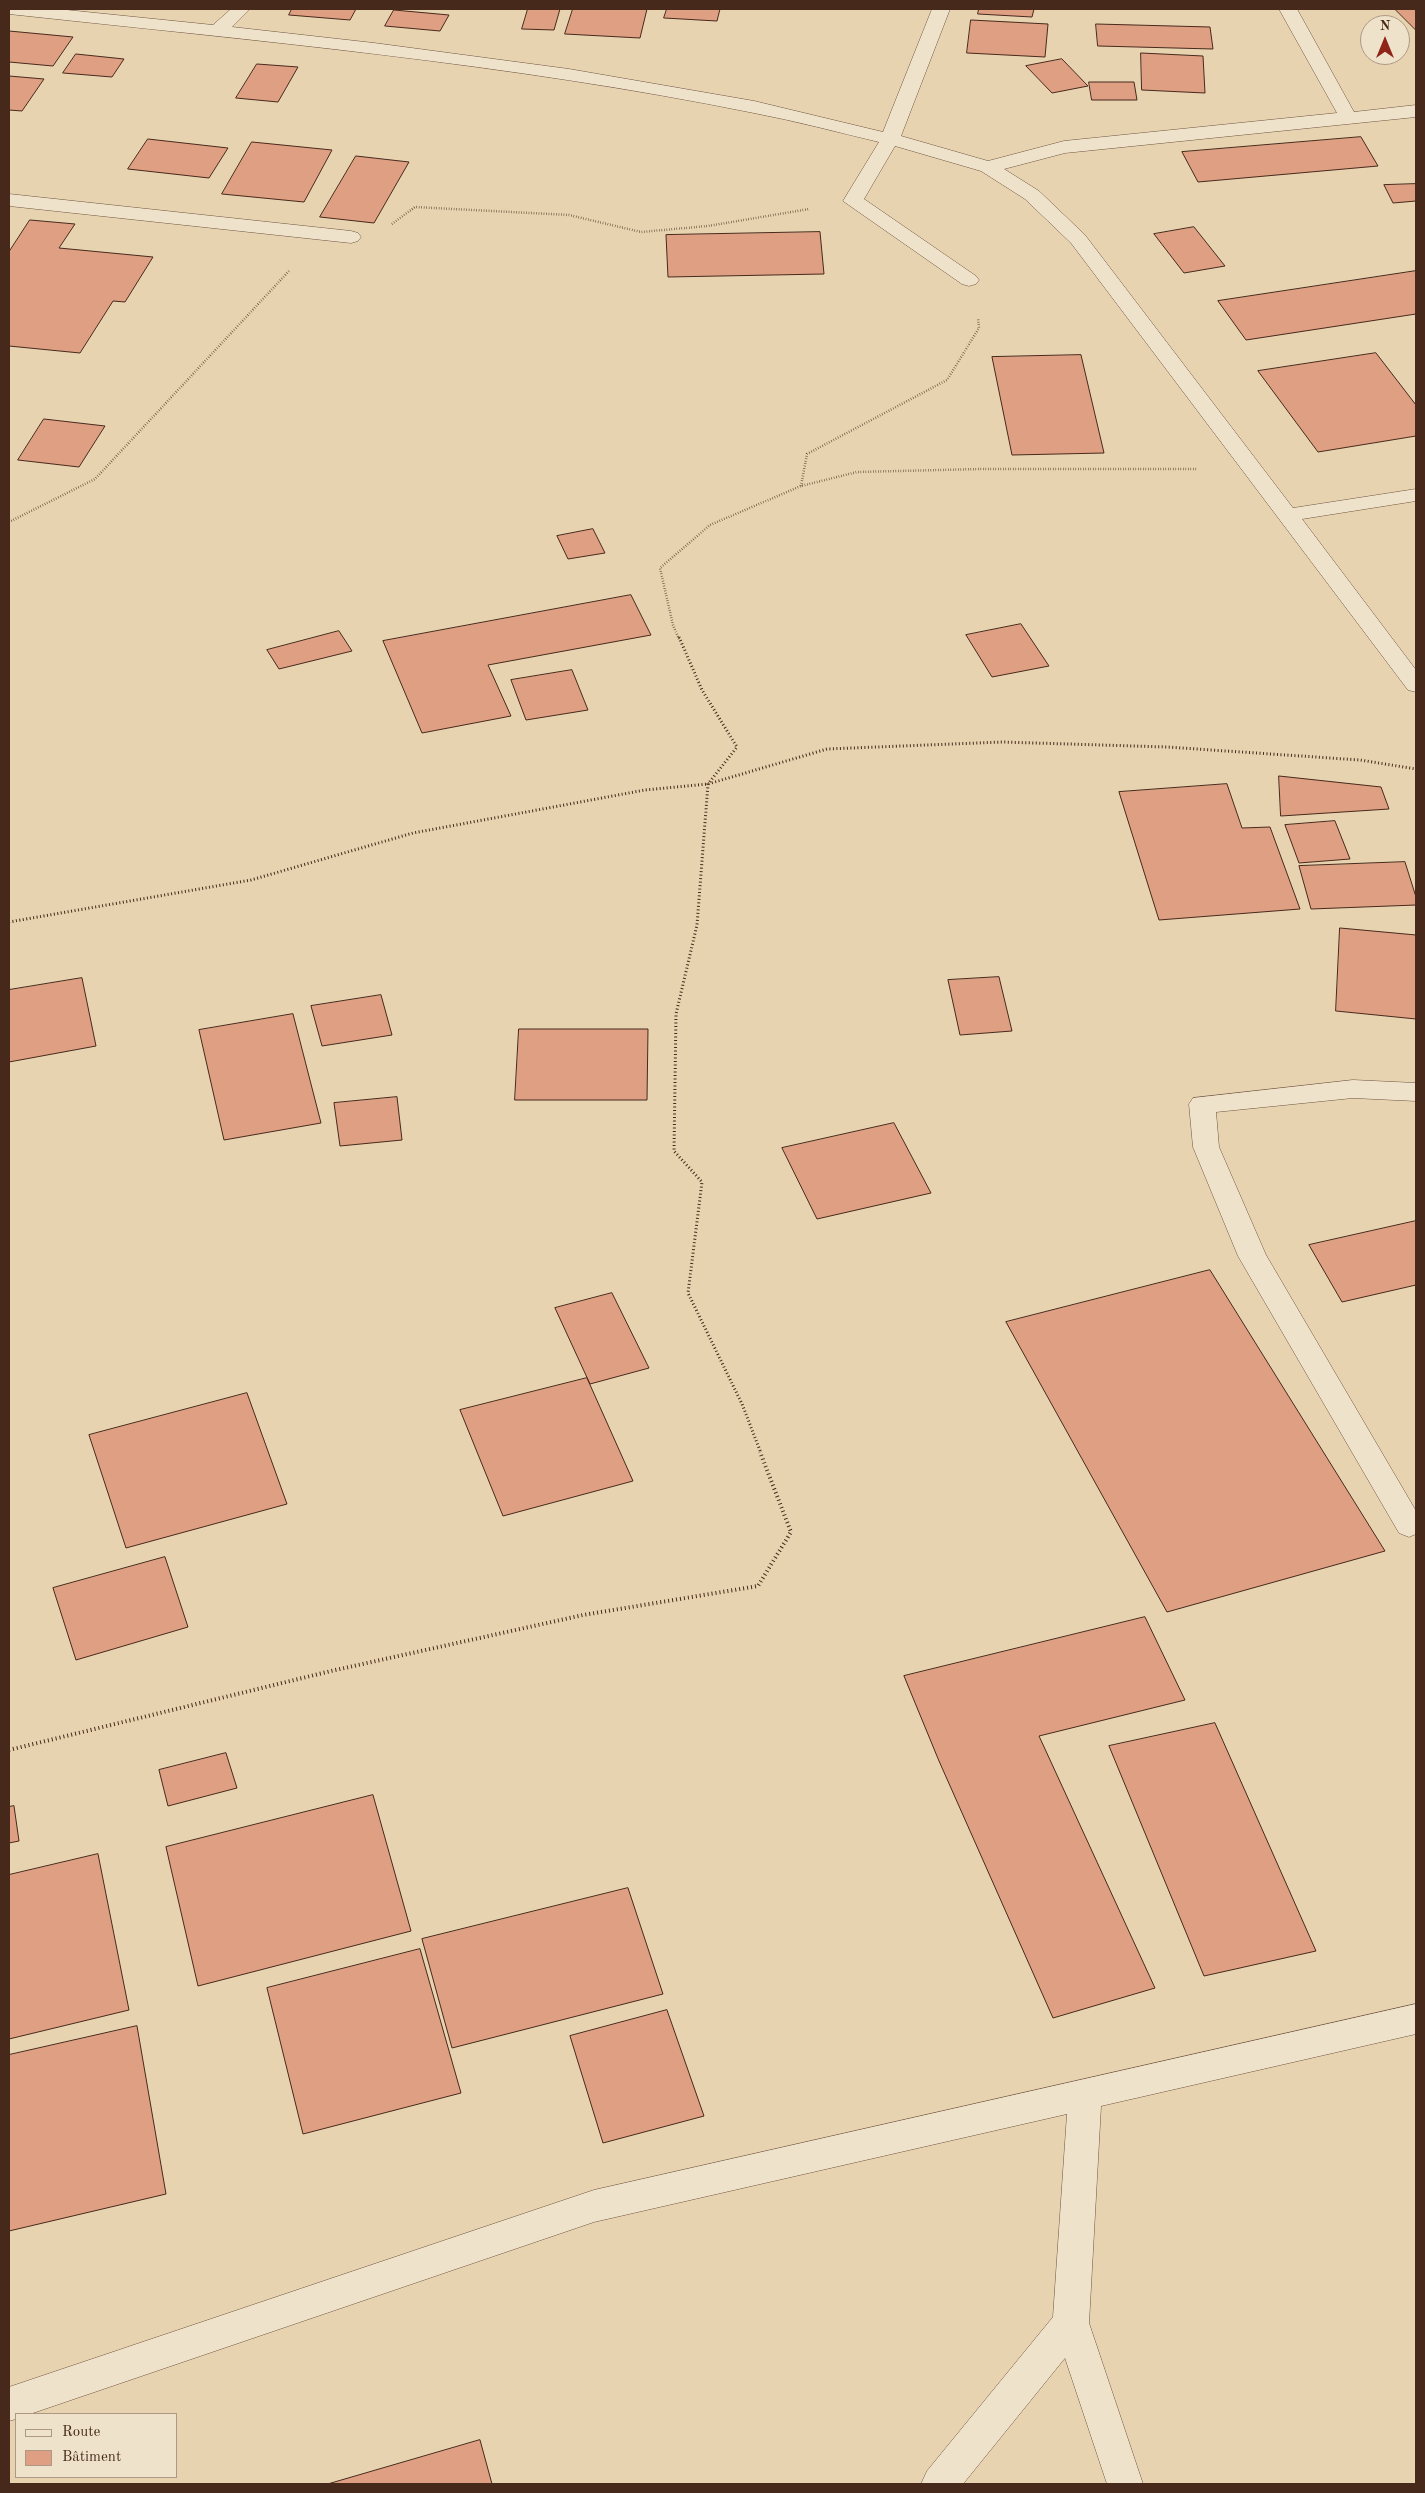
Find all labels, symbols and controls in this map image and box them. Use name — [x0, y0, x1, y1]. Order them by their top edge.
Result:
north arrow — [1360, 15, 1410, 65]
text: N — [1380, 19, 1390, 33]
legend — [15, 2413, 178, 2478]
text: Route — [62, 2425, 100, 2440]
text: Bâtiment — [62, 2450, 121, 2465]

